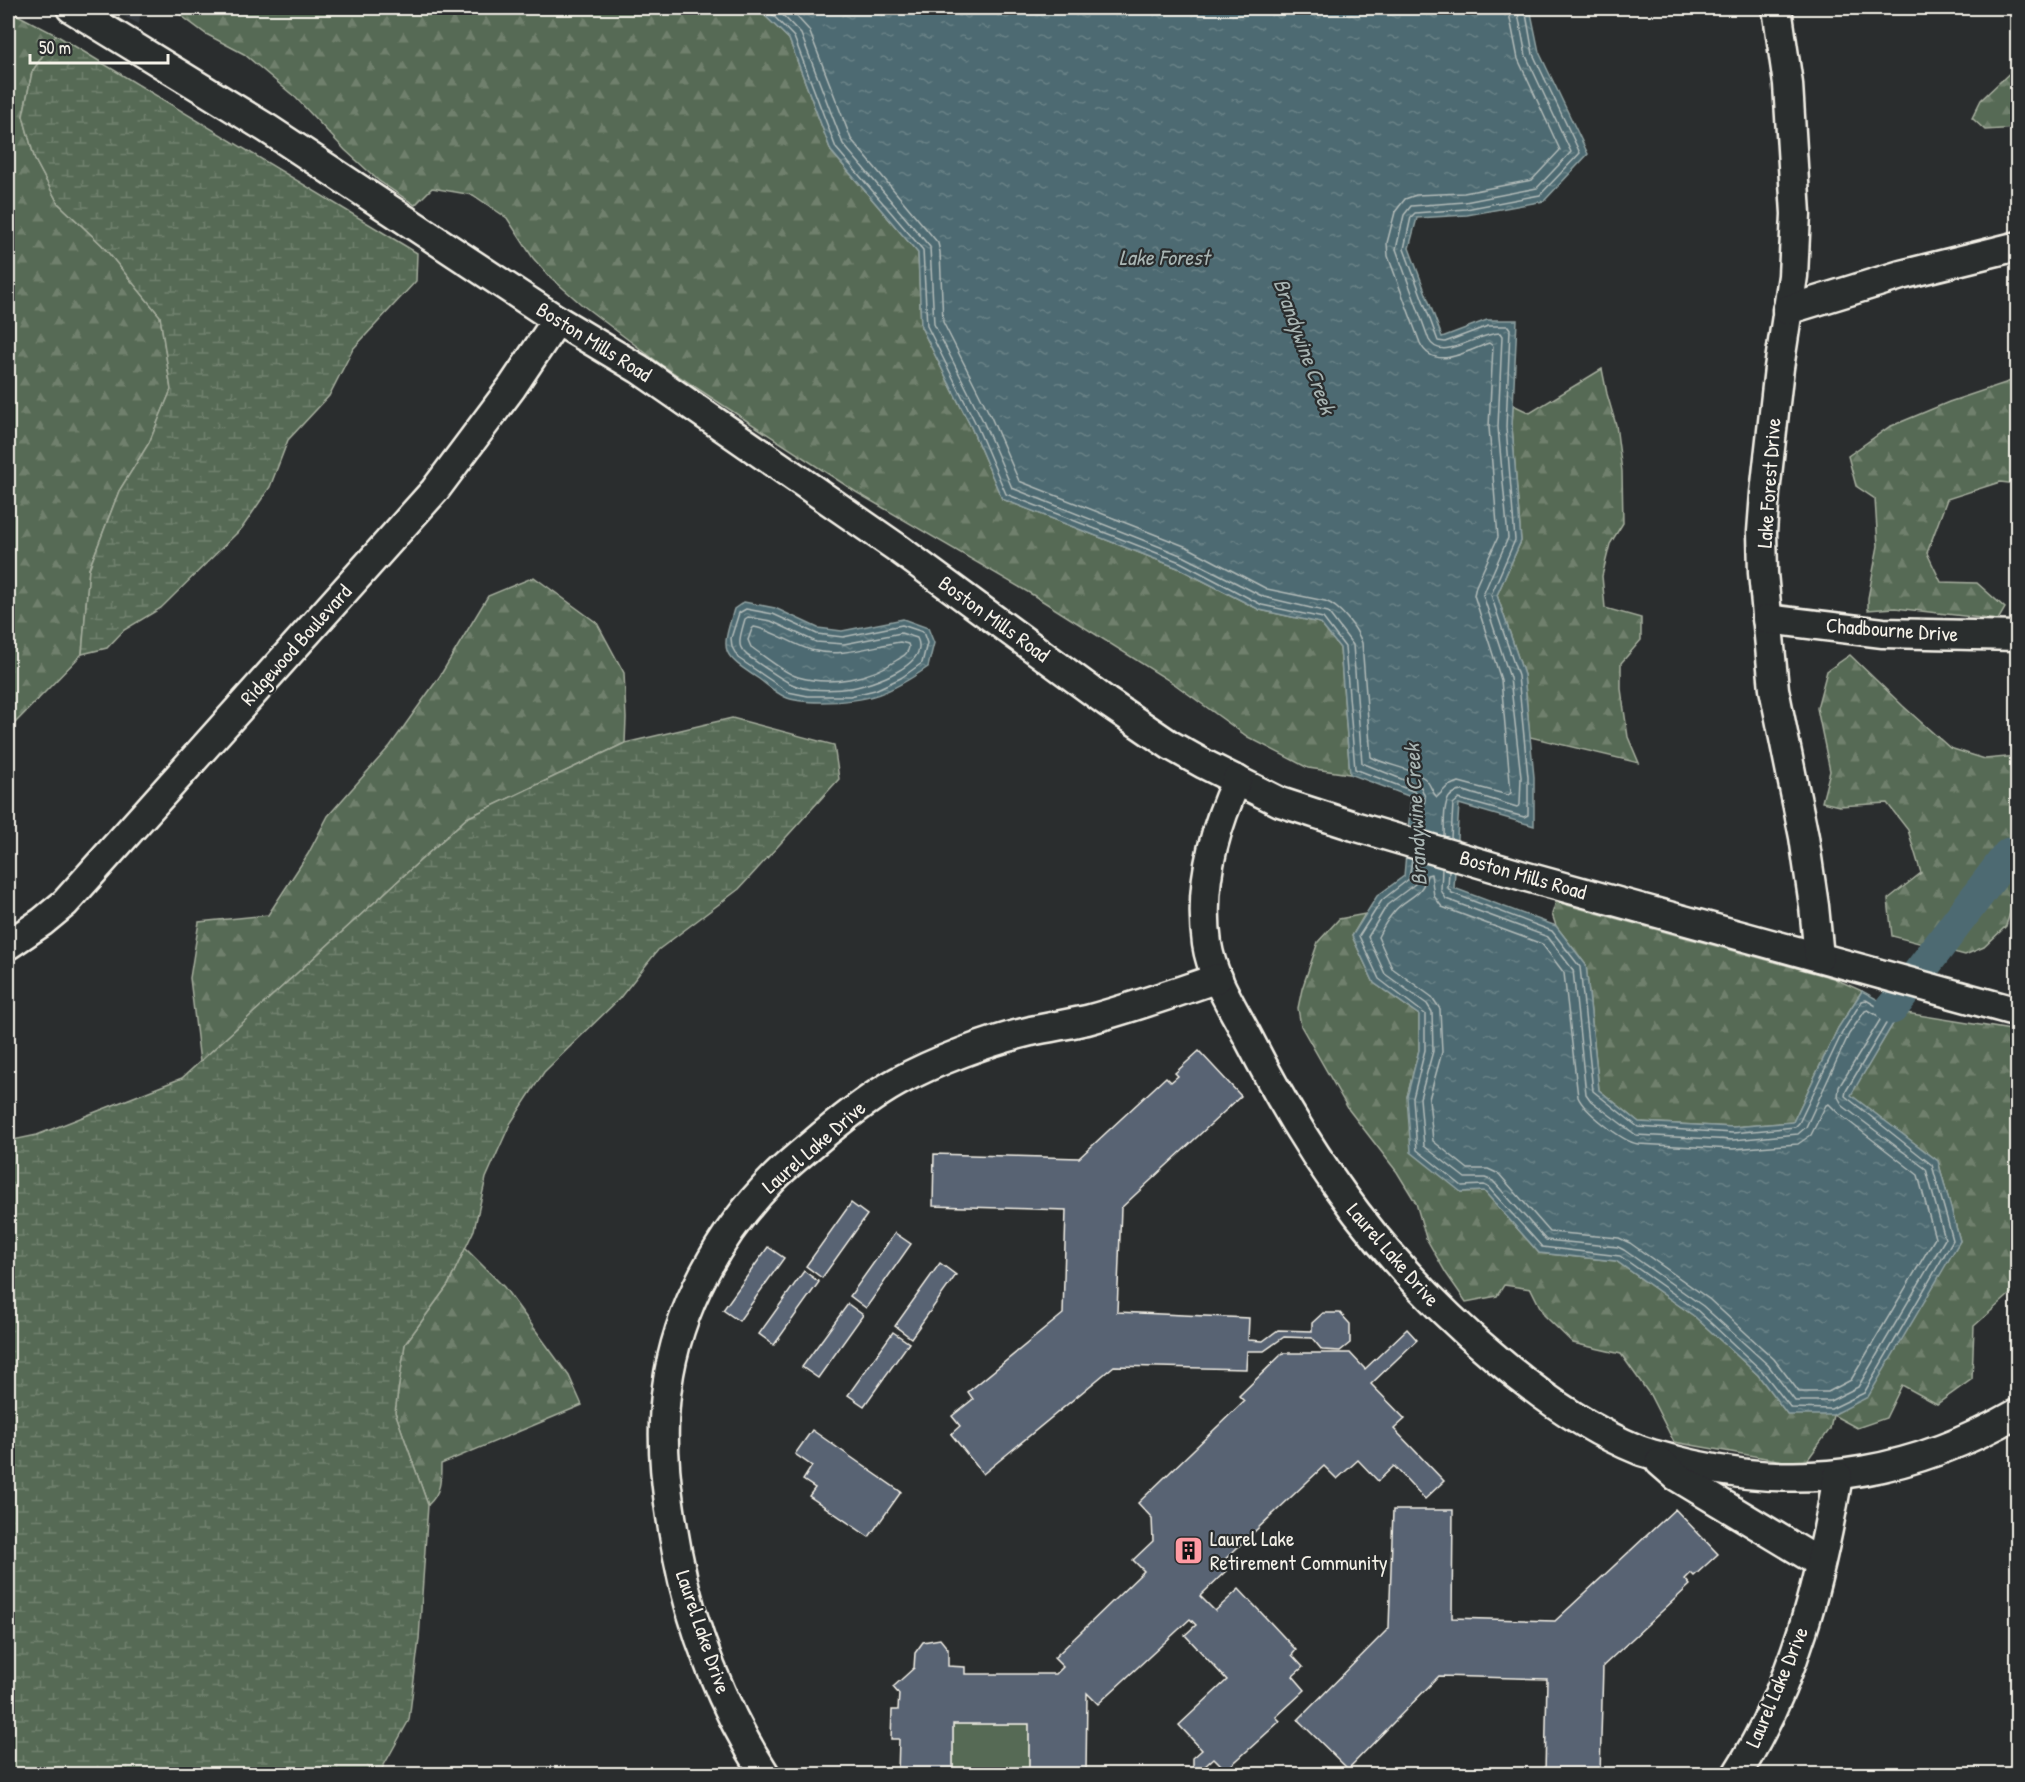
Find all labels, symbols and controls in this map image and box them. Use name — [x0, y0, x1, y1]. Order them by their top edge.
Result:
scale bar — [30, 27, 168, 65]
text: 50 m — [39, 35, 71, 60]
water label: Lake Forest — [1119, 242, 1212, 272]
water label: Brandywine Creek — [1267, 274, 1344, 420]
street label: Boston Mills Road — [531, 295, 657, 389]
street label: Lake Forest Drive — [1749, 417, 1788, 549]
street label: Boston Mills Road — [933, 568, 1056, 669]
street label: Ridgewood Boulevard — [233, 578, 358, 712]
street label: Chadbourne Drive — [1825, 610, 1959, 649]
water label: Brandywine Creek — [1396, 741, 1434, 887]
street label: Boston Mills Road — [1456, 843, 1590, 906]
street label: Laurel Lake Drive — [756, 1093, 872, 1200]
street label: Laurel Lake Drive — [1340, 1197, 1447, 1313]
place label: Laurel Lake Retirement Community — [1210, 1524, 1388, 1577]
building icon: Laurel Lake Retirement Community — [1173, 1535, 1205, 1567]
street label: Laurel Lake Drive — [669, 1566, 738, 1697]
street label: Laurel Lake Drive — [1738, 1622, 1815, 1752]

